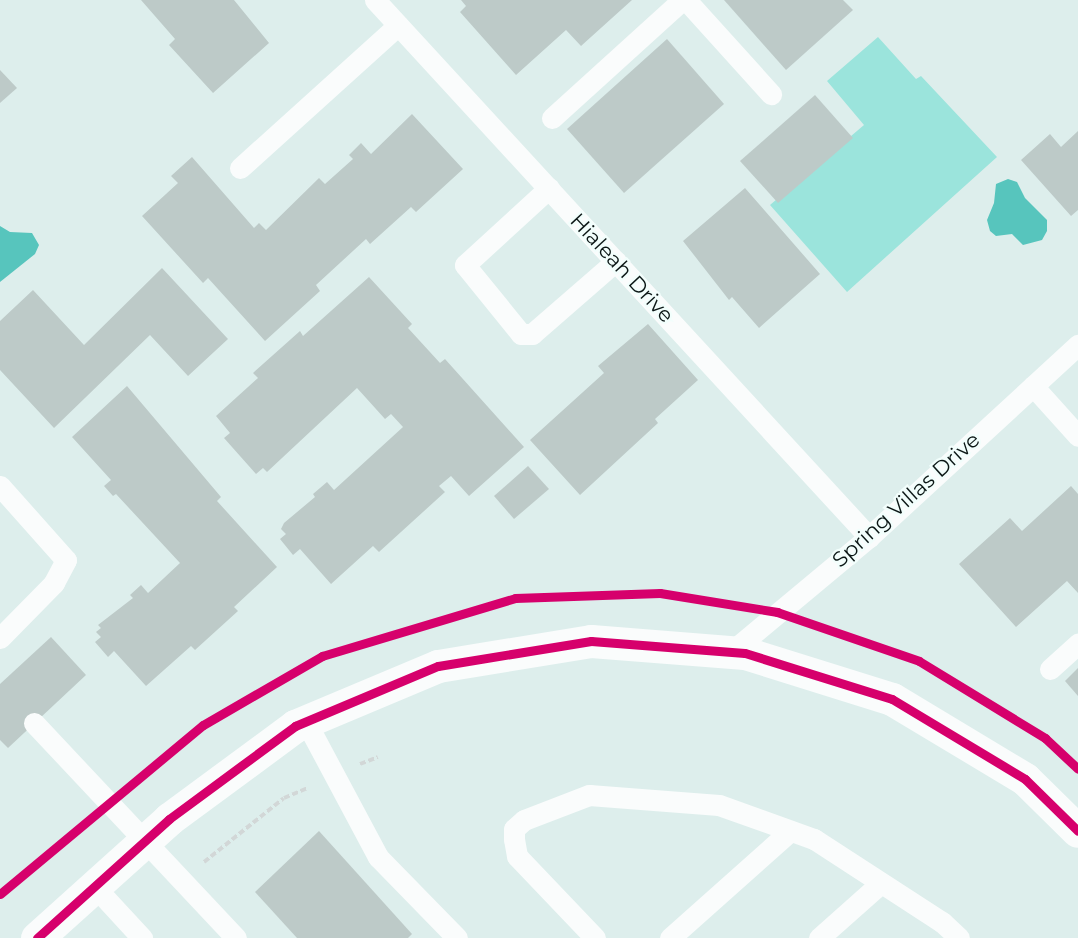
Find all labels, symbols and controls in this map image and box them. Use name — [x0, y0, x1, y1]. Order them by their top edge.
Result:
street label: Hialeah Drive — [565, 208, 679, 328]
street label: Spring Villas Drive — [827, 427, 985, 573]

